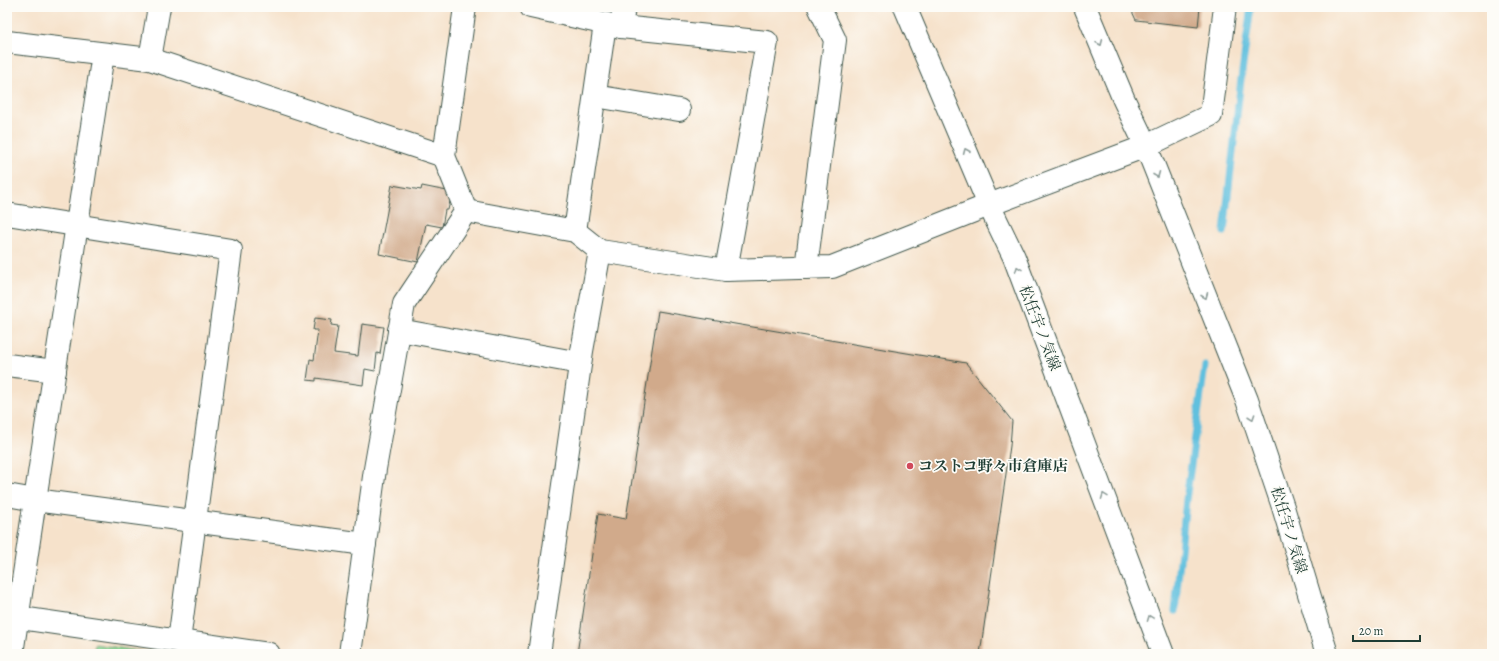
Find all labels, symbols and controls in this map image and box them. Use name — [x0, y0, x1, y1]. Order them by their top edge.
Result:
one-way arrow — [1096, 39, 1104, 46]
one-way arrow — [962, 147, 970, 154]
one-way arrow — [1153, 172, 1161, 179]
one-way arrow — [1015, 266, 1023, 273]
street label: 松任宇ノ気線 — [1015, 282, 1065, 374]
one-way arrow — [1201, 293, 1209, 300]
one-way arrow — [1248, 414, 1256, 421]
place label: コストコ野々市倉庫店 — [918, 456, 1067, 476]
marker: コストコ野々市倉庫店 — [905, 461, 915, 471]
street label: 松任宇ノ気線 — [1266, 484, 1312, 576]
one-way arrow — [1100, 492, 1108, 499]
one-way arrow — [1146, 614, 1154, 621]
scale bar — [1353, 617, 1420, 643]
text: 20 m — [1359, 623, 1383, 639]

